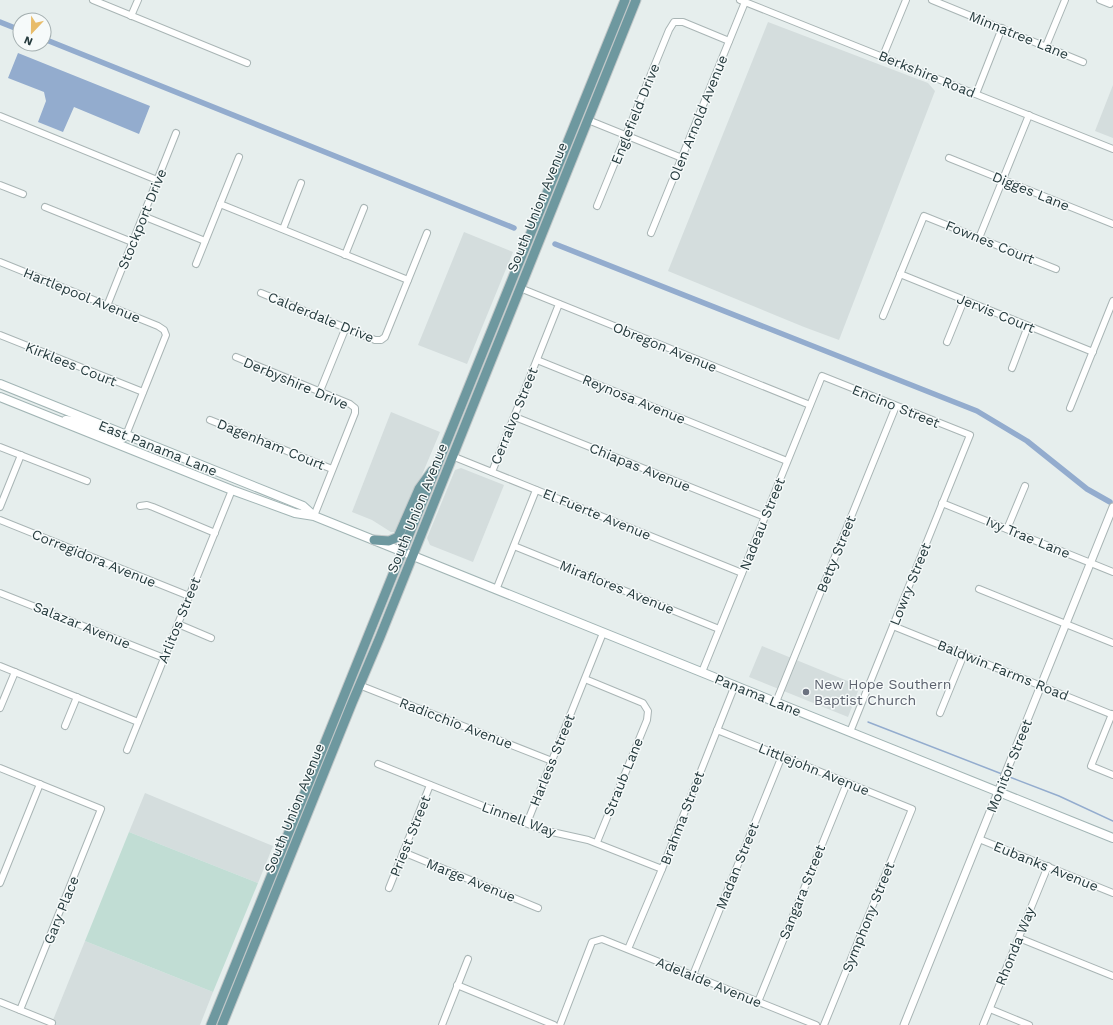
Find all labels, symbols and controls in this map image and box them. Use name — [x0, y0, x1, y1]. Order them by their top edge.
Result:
street label: Minnatree Lane — [967, 8, 1071, 62]
north arrow — [12, 12, 52, 52]
text: N — [22, 33, 35, 48]
street label: Berkshire Road — [876, 47, 978, 101]
street label: Olen Arnold Avenue — [665, 53, 731, 183]
street label: Englefield Drive — [607, 61, 663, 167]
street label: South Union Avenue — [504, 140, 570, 274]
street label: Stockport Drive — [115, 166, 169, 272]
street label: Digges Lane — [990, 168, 1072, 214]
street label: Fownes Court — [943, 217, 1037, 267]
street label: Hartlepool Avenue — [21, 264, 143, 326]
street label: Calderdale Drive — [266, 288, 376, 346]
street label: Jervis Court — [955, 290, 1037, 336]
street label: Obregon Avenue — [611, 319, 719, 375]
street label: Kirklees Court — [23, 338, 119, 390]
street label: Derbyshire Drive — [241, 354, 351, 412]
street label: Cerralvo Street — [487, 365, 541, 467]
street label: Reynosa Avenue — [580, 371, 688, 427]
street label: Encino Street — [850, 381, 942, 431]
street label: Dagenham Court — [215, 415, 327, 473]
street label: East Panama Lane — [96, 417, 220, 479]
street label: Chiapas Avenue — [587, 439, 693, 495]
street label: South Union Avenue — [384, 441, 450, 575]
street label: Nadeau Street — [736, 475, 788, 573]
street label: El Fuerte Avenue — [541, 485, 653, 543]
street label: Betty Street — [813, 513, 859, 595]
street label: Ivy Trae Lane — [984, 513, 1072, 561]
street label: Corregidora Avenue — [30, 526, 158, 590]
street label: Lowry Street — [886, 540, 934, 628]
street label: Miraflores Avenue — [557, 557, 677, 617]
street label: Arlitos Street — [154, 574, 204, 665]
street label: Salazar Avenue — [31, 598, 133, 652]
street label: Baldwin Farms Road — [935, 636, 1071, 704]
street label: Panama Lane — [712, 670, 804, 720]
place label: New Hope Southern Baptist Church — [814, 676, 951, 708]
marker: New Hope Southern Baptist Church — [801, 687, 811, 697]
street label: Radicchio Avenue — [397, 694, 515, 752]
street label: Harless Street — [526, 712, 578, 808]
street label: Monitor Street — [983, 717, 1035, 815]
street label: Straub Lane — [600, 735, 646, 819]
street label: Littlejohn Avenue — [756, 739, 872, 799]
street label: South Union Avenue — [261, 741, 327, 875]
street label: Brahma Street — [657, 769, 707, 867]
street label: Priest Street — [386, 793, 434, 879]
street label: Linnell Way — [480, 798, 559, 840]
street label: Madan Street — [712, 820, 762, 912]
street label: Eubanks Avenue — [991, 838, 1101, 894]
street label: Sangara Street — [776, 842, 828, 942]
street label: Marge Avenue — [424, 855, 518, 905]
street label: Symphony Street — [839, 860, 897, 974]
street label: Gary Place — [40, 874, 82, 946]
street label: Rhonda Way — [992, 904, 1038, 988]
street label: Adelaide Avenue — [654, 954, 764, 1010]

